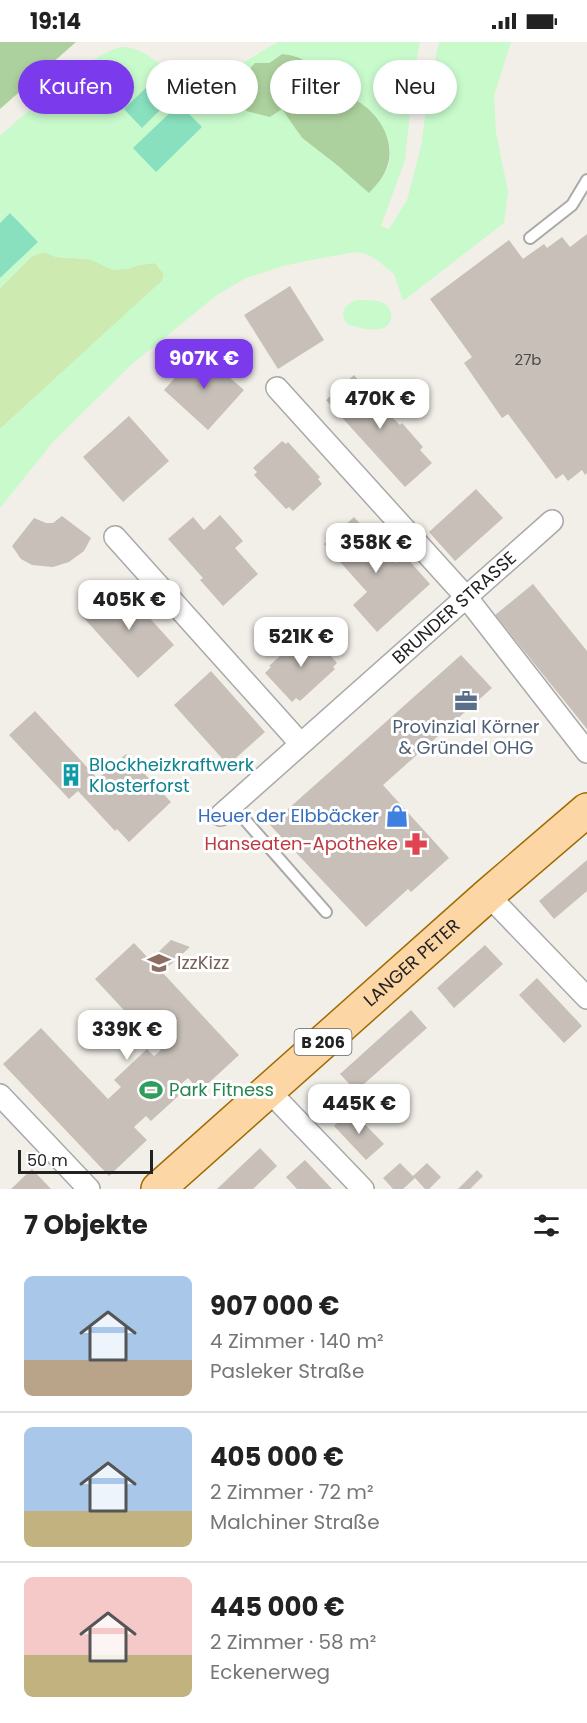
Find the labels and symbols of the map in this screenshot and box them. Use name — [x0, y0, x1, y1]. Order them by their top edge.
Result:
pin: 907K € — [155, 339, 253, 390]
house number: 27b — [515, 349, 541, 370]
pin: 470K € — [331, 379, 429, 430]
pin: 358K € — [327, 523, 425, 574]
street label: BRUNDER STRASSE — [386, 546, 521, 669]
pin: 405K € — [80, 580, 178, 631]
pin: 521K € — [252, 617, 350, 668]
office icon: Provinzial Körner & Gründel OHG — [453, 688, 479, 714]
place label: Provinzial Körner & Gründel OHG — [392, 714, 540, 760]
place label: Blockheizkraftwerk Klosterforst — [89, 752, 255, 798]
building icon: Blockheizkraftwerk Klosterforst — [58, 762, 84, 788]
place label: Heuer der Elbbäcker — [198, 803, 379, 828]
shop icon: Heuer der Elbbäcker — [384, 803, 410, 829]
place label: Hanseaten-Apotheke — [205, 831, 398, 856]
pharmacy icon: Hanseaten-Apotheke — [403, 831, 429, 857]
street label: LANGER PETER — [358, 913, 465, 1012]
school or university icon: IzzKizz — [146, 950, 172, 976]
place label: IzzKizz — [177, 950, 229, 975]
pin: 339K € — [78, 1010, 176, 1061]
road number: B 206 — [294, 1029, 352, 1055]
sports icon: Park Fitness — [138, 1077, 164, 1103]
place label: Park Fitness — [169, 1077, 274, 1102]
pin: 445K € — [310, 1084, 408, 1135]
scale bar — [18, 1147, 153, 1174]

